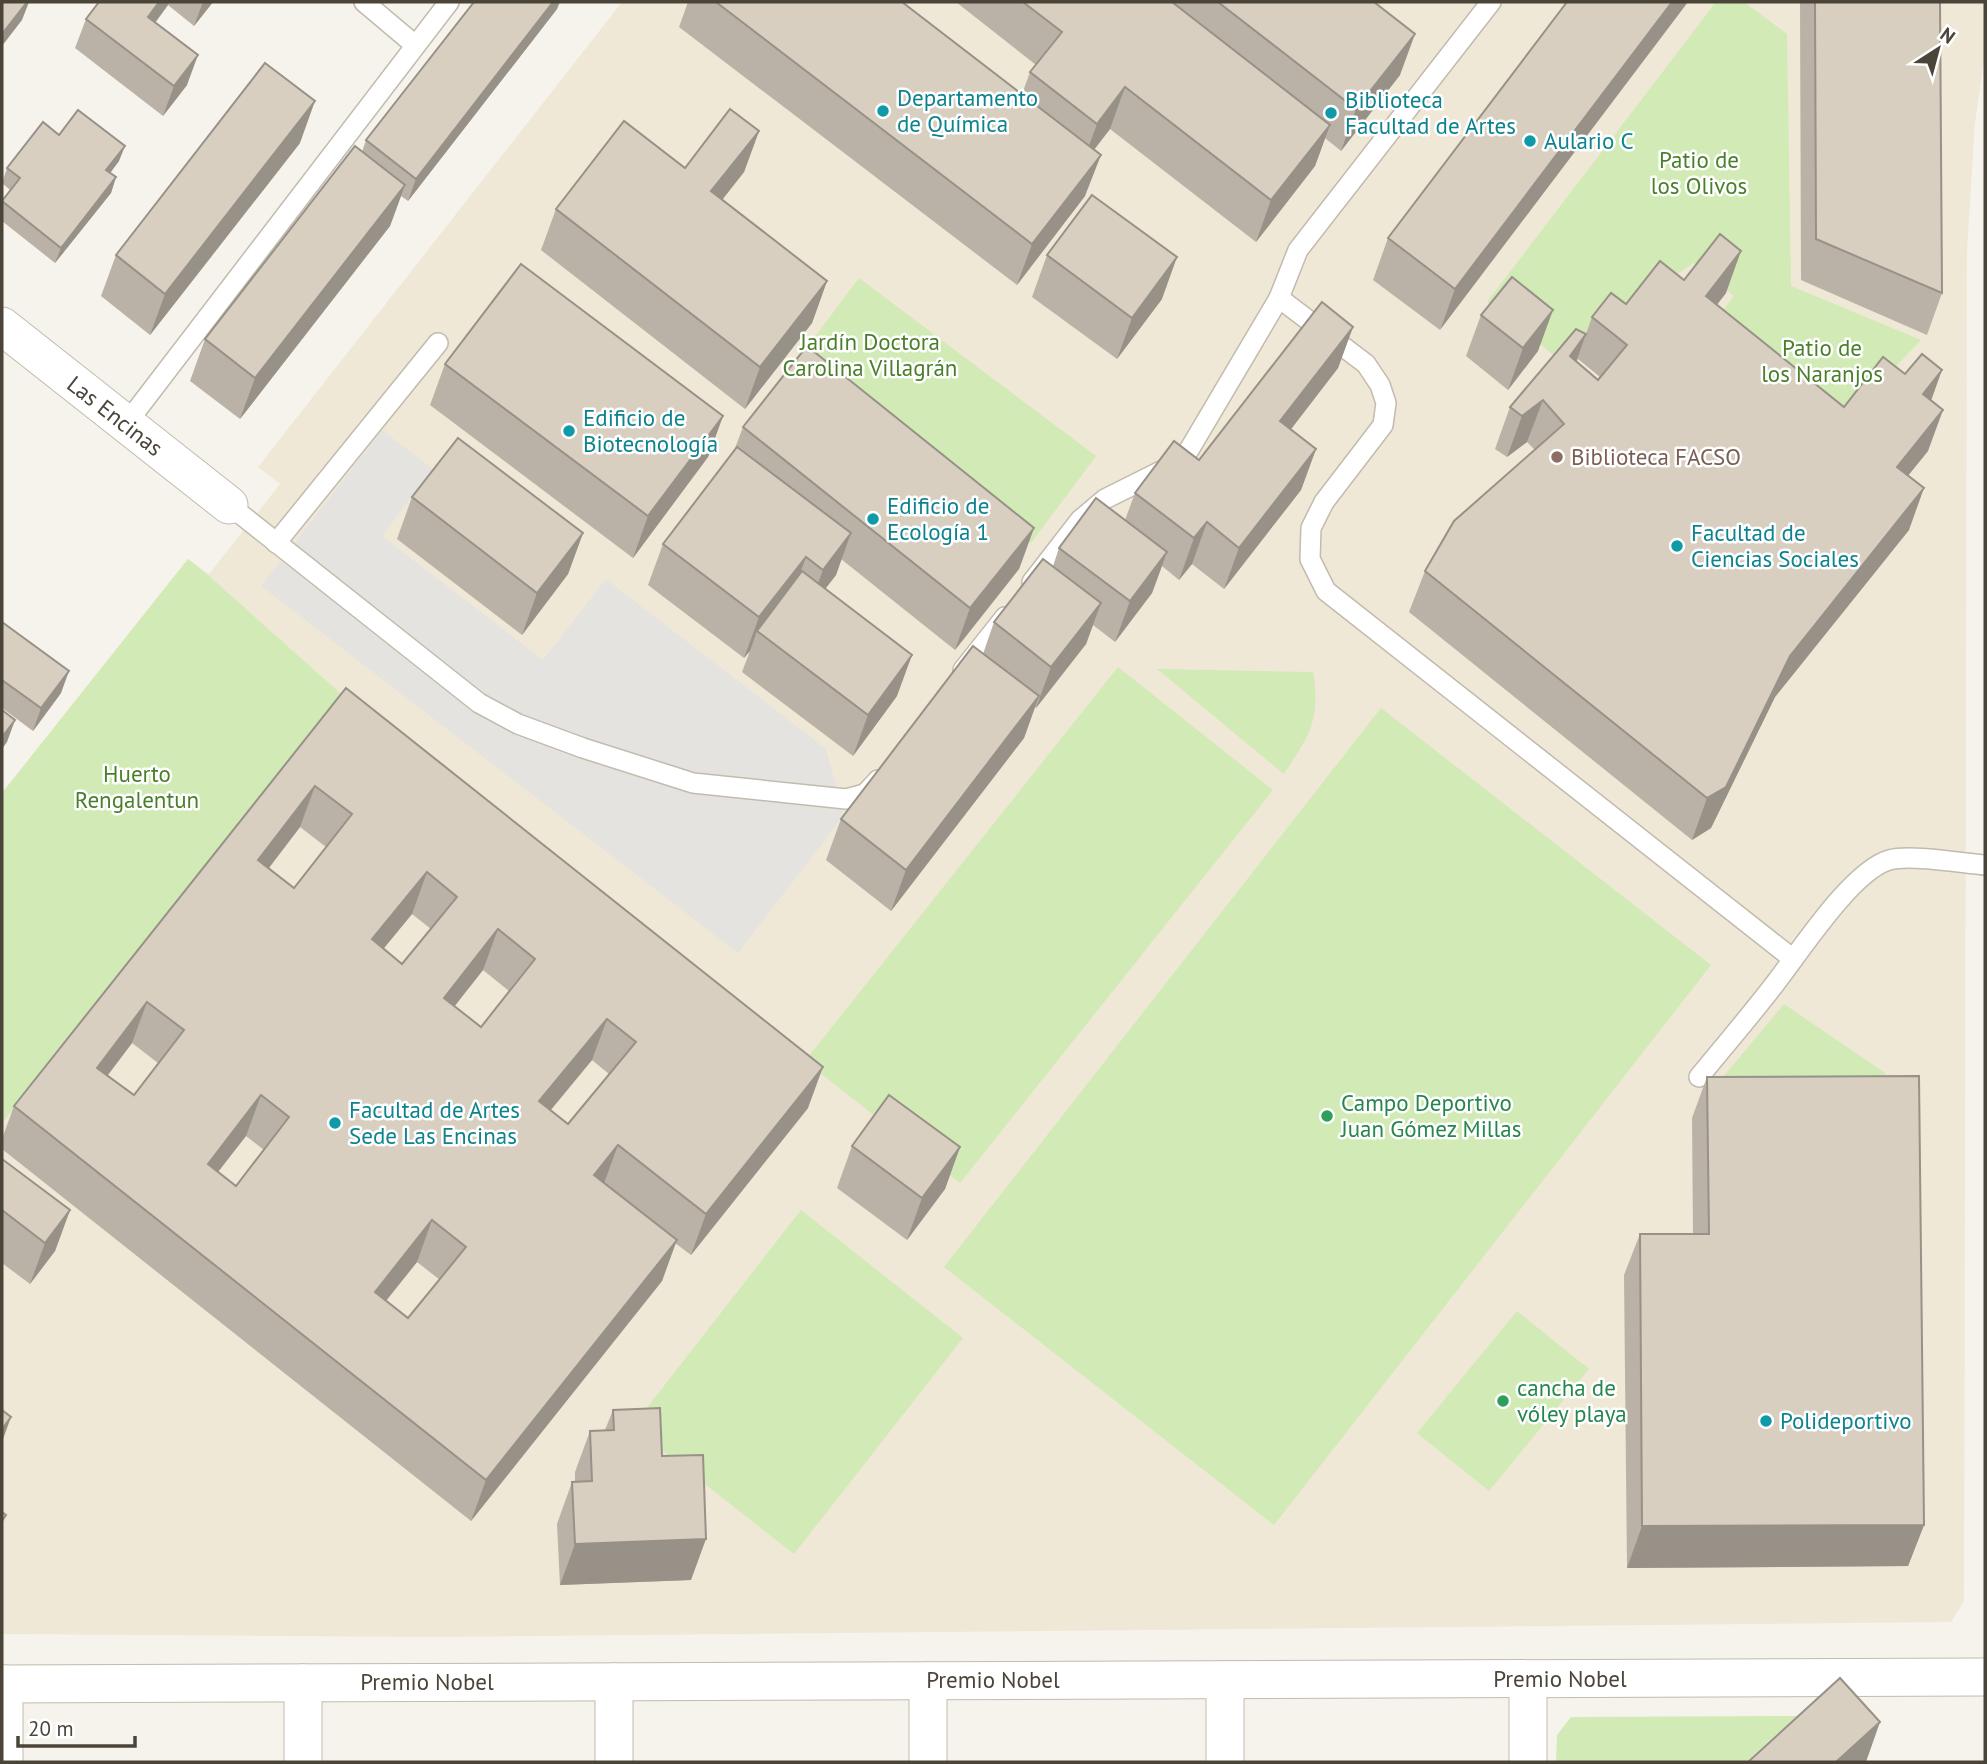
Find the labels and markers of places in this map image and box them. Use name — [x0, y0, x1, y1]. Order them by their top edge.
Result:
place label: Departamento de Química — [897, 83, 1038, 138]
place label: Biblioteca Facultad de Artes — [1345, 85, 1516, 140]
marker: Departamento de Química — [875, 103, 891, 119]
marker: Biblioteca Facultad de Artes — [1323, 105, 1339, 121]
place label: Aulario C — [1544, 126, 1634, 155]
marker: Aulario C — [1522, 133, 1538, 149]
place label: Edificio de Biotecnología — [583, 403, 718, 458]
marker: Edificio de Biotecnología — [561, 423, 577, 439]
place label: Biblioteca FACSO — [1571, 442, 1741, 471]
marker: Biblioteca FACSO — [1549, 449, 1565, 465]
place label: Edificio de Ecología 1 — [887, 491, 989, 546]
marker: Edificio de Ecología 1 — [865, 511, 881, 527]
place label: Facultad de Ciencias Sociales — [1691, 518, 1859, 573]
marker: Facultad de Ciencias Sociales — [1669, 538, 1685, 554]
place label: Campo Deportivo Juan Gómez Millas — [1340, 1088, 1521, 1143]
place label: Facultad de Artes Sede Las Encinas — [349, 1095, 520, 1150]
marker: Campo Deportivo Juan Gómez Millas — [1319, 1108, 1335, 1124]
marker: Facultad de Artes Sede Las Encinas — [327, 1115, 343, 1131]
place label: cancha de vóley playa — [1517, 1373, 1627, 1428]
marker: cancha de vóley playa — [1495, 1393, 1511, 1409]
place label: Polideportivo — [1780, 1406, 1912, 1435]
marker: Polideportivo — [1758, 1413, 1774, 1429]

